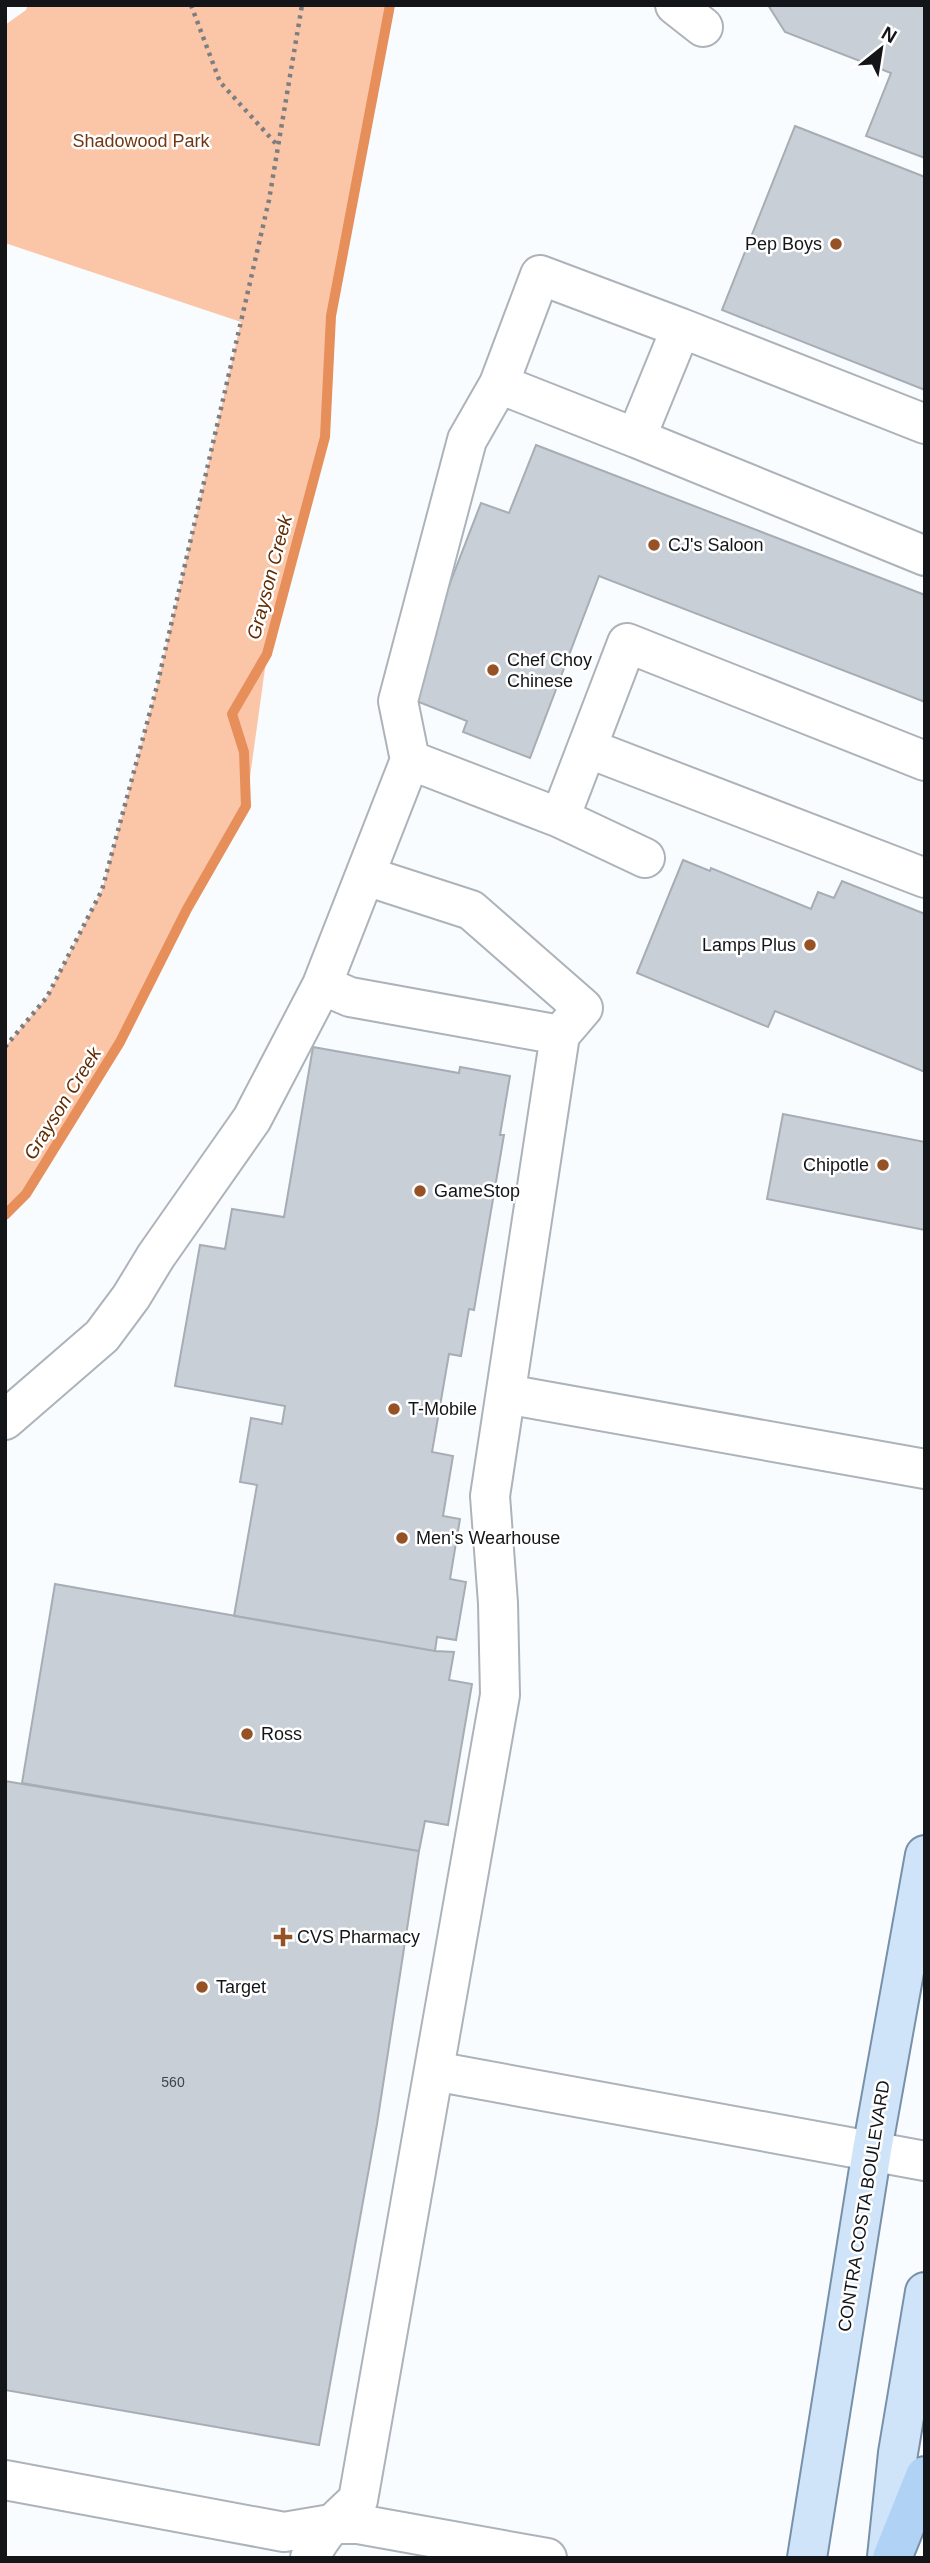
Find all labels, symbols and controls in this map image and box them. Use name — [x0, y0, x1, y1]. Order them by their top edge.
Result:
north arrow — [846, 14, 916, 84]
text: N — [878, 22, 900, 47]
park label: Shadowood Park — [72, 131, 211, 151]
place label: Pep Boys — [745, 234, 822, 254]
marker: Pep Boys — [828, 236, 844, 252]
water label: Grayson Creek — [243, 511, 297, 642]
place label: CJ's Saloon — [668, 535, 763, 555]
marker: CJ's Saloon — [646, 537, 662, 553]
place label: Chef Choy Chinese — [507, 650, 592, 691]
marker: Chef Choy Chinese — [485, 662, 501, 678]
place label: Lamps Plus — [702, 935, 796, 955]
marker: Lamps Plus — [802, 937, 818, 953]
water label: Grayson Creek — [20, 1042, 106, 1163]
place label: Chipotle — [803, 1155, 869, 1175]
marker: Chipotle — [875, 1157, 891, 1173]
place label: GameStop — [434, 1181, 520, 1201]
marker: GameStop — [412, 1183, 428, 1199]
place label: T-Mobile — [408, 1399, 477, 1419]
marker: T-Mobile — [386, 1401, 402, 1417]
place label: Men's Wearhouse — [416, 1528, 560, 1548]
marker: Men's Wearhouse — [394, 1530, 410, 1546]
place label: Ross — [261, 1724, 302, 1744]
marker: Ross — [239, 1726, 255, 1742]
place label: CVS Pharmacy — [297, 1927, 420, 1947]
marker: CVS Pharmacy — [275, 1929, 291, 1945]
place label: Target — [216, 1977, 266, 1997]
marker: Target — [194, 1979, 210, 1995]
house number: 560 — [161, 2074, 185, 2090]
street label: CONTRA COSTA BOULEVARD — [834, 2079, 894, 2333]

